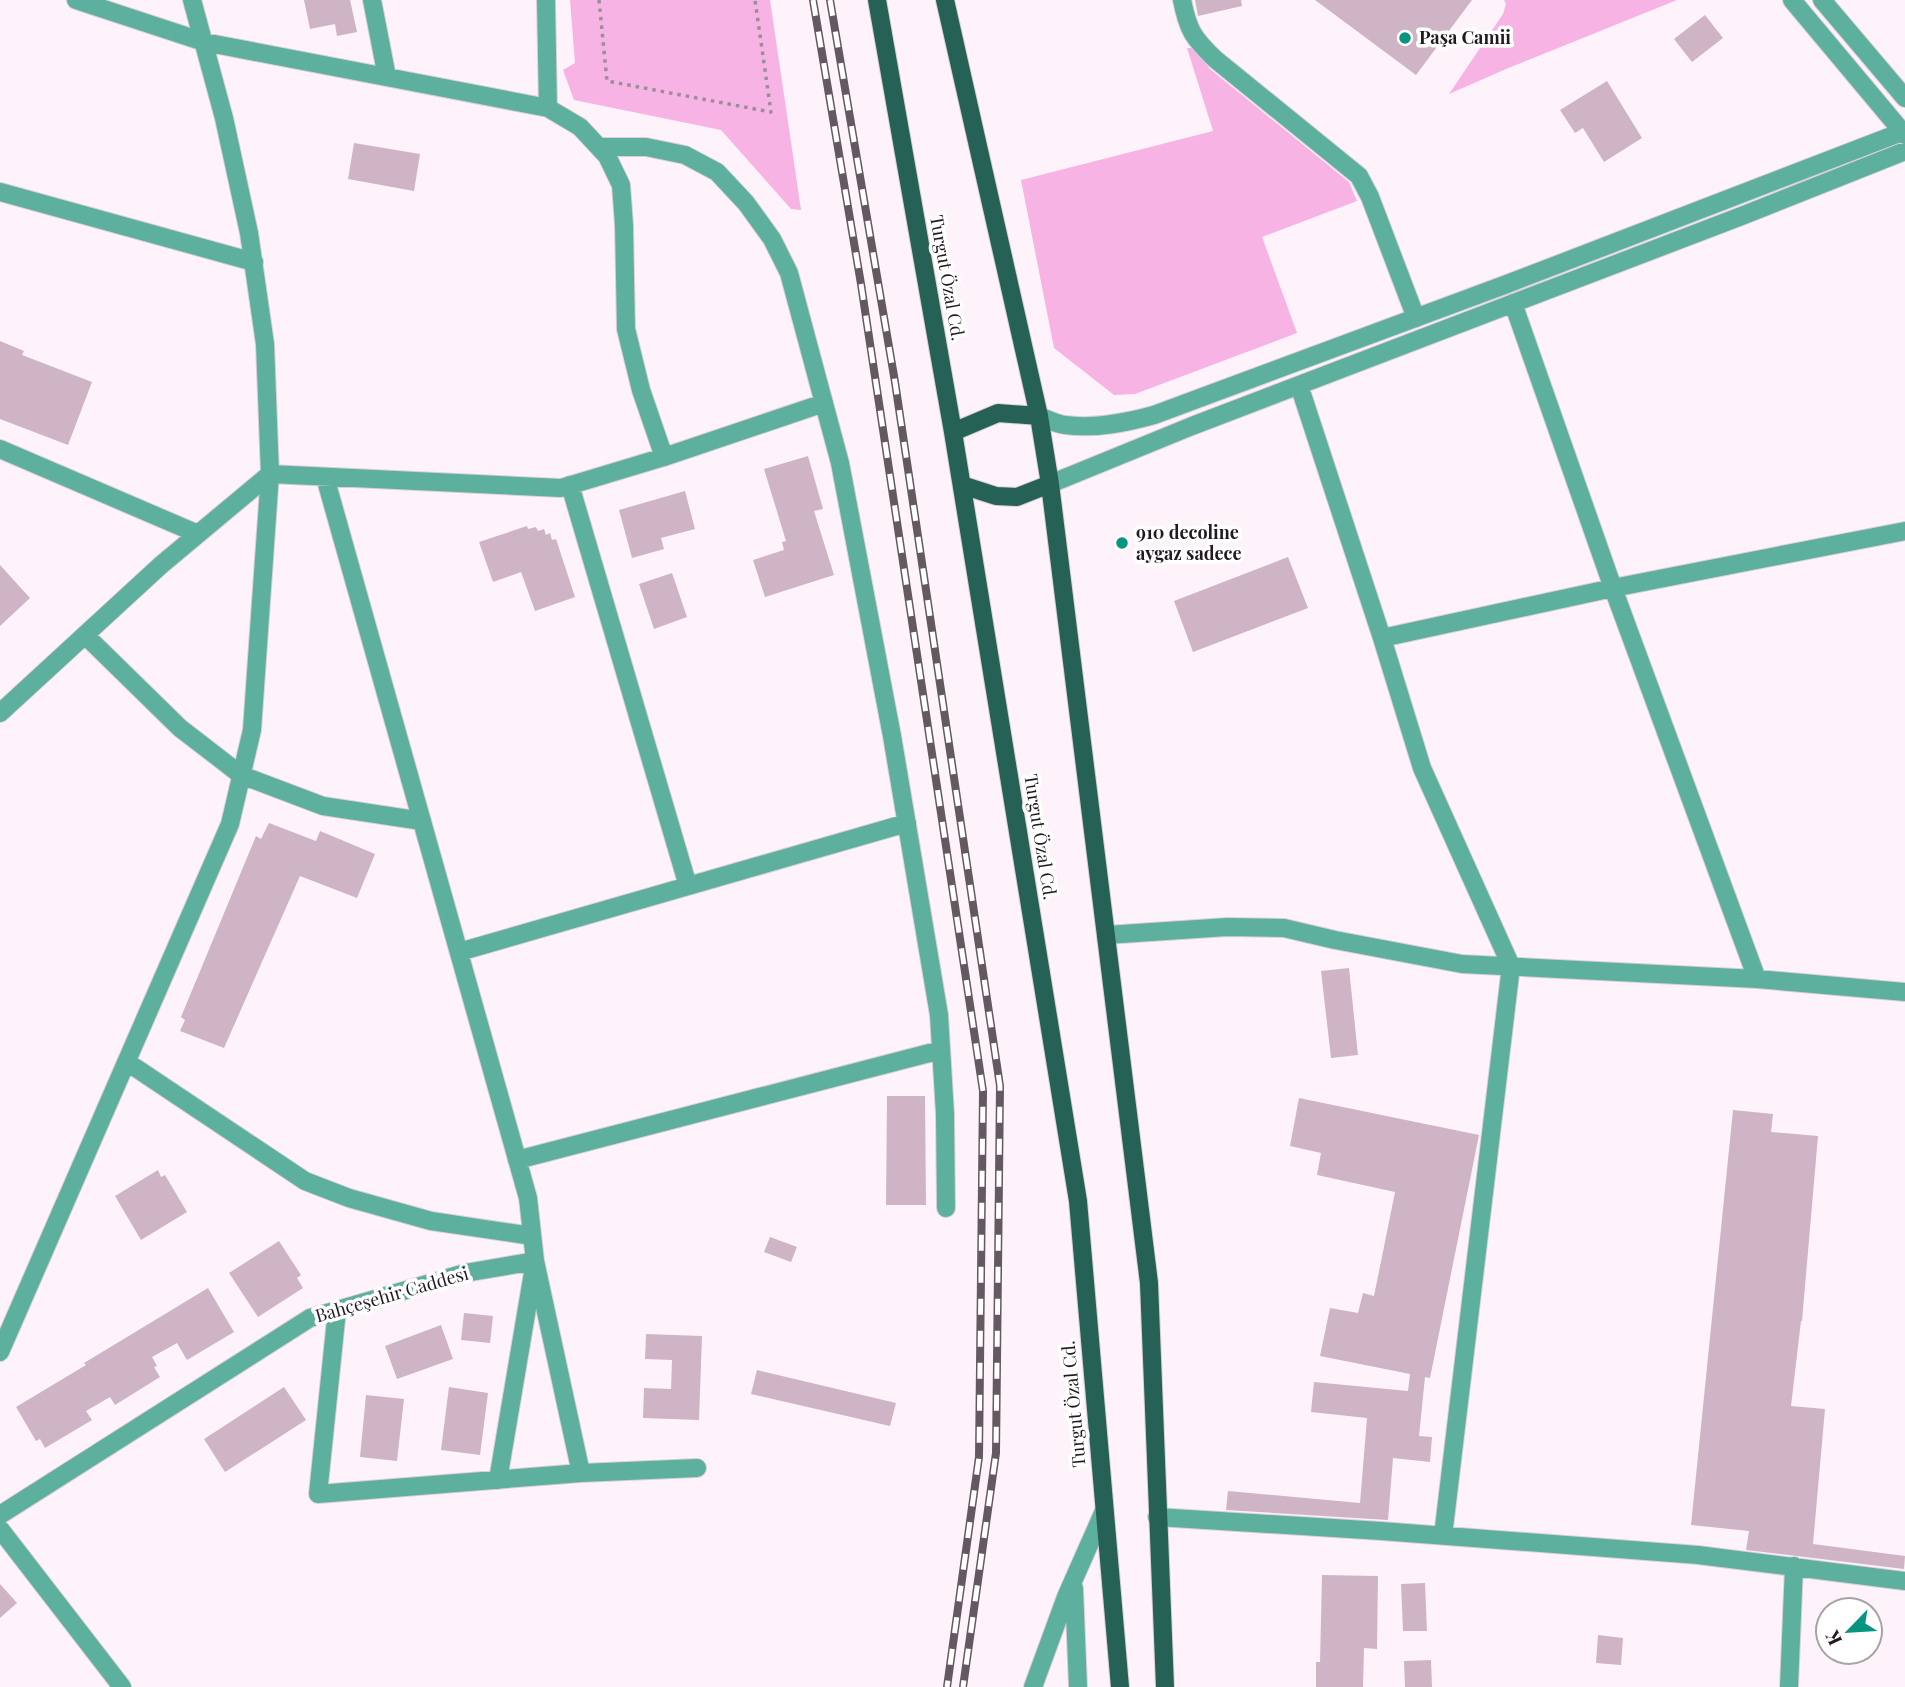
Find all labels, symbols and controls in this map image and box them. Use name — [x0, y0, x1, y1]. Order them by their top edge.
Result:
place label: Paşa Camii — [1419, 25, 1511, 49]
marker: Paşa Camii — [1397, 30, 1413, 46]
street label: Turgut Özal Cd. — [925, 213, 971, 342]
place label: 910 decoline aygaz sadece — [1136, 520, 1242, 565]
marker: 910 decoline aygaz sadece — [1114, 535, 1130, 551]
street label: Turgut Özal Cd. — [1019, 772, 1063, 901]
street label: Bahçeşehir Caddesi — [312, 1261, 471, 1327]
street label: Turgut Özal Cd. — [1056, 1340, 1090, 1468]
north arrow — [1814, 1596, 1884, 1666]
text: K — [1818, 1627, 1847, 1650]

